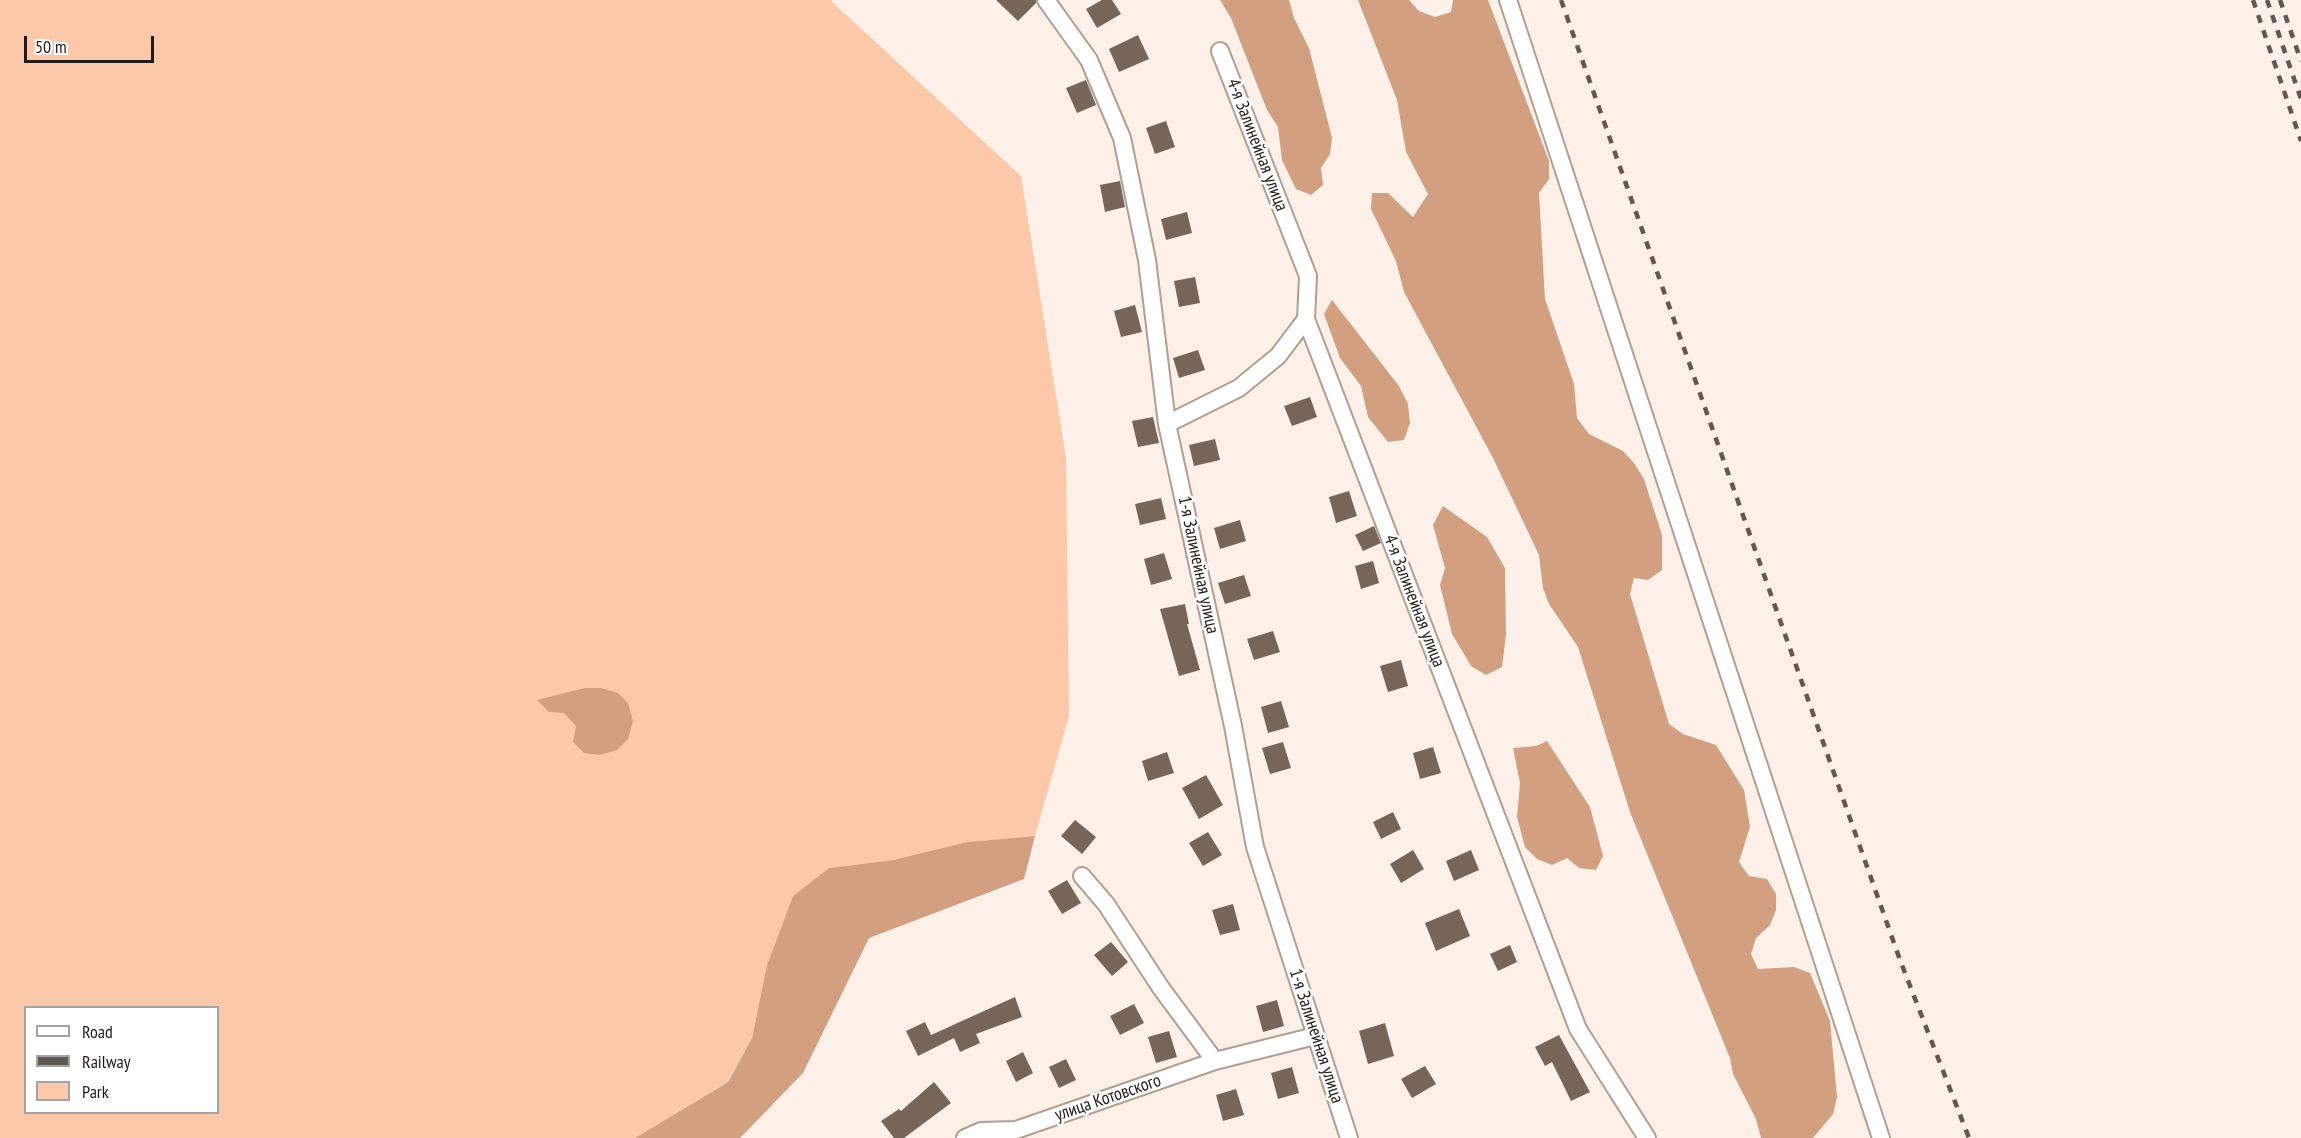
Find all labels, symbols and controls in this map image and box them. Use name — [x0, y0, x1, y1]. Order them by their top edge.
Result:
scale bar — [27, 24, 158, 62]
text: 50 m — [35, 35, 67, 58]
street label: 4-я Залинейная улица — [1222, 76, 1292, 214]
street label: 1-я Залинейная улица — [1173, 494, 1223, 636]
street label: 4-я Залинейная улица — [1379, 532, 1449, 670]
street label: 1-я Залинейная улица — [1284, 966, 1348, 1106]
legend — [24, 1006, 219, 1114]
text: Road — [82, 1020, 113, 1043]
text: Railway — [82, 1050, 131, 1073]
street label: улица Котовского — [1052, 1070, 1164, 1126]
text: Park — [82, 1080, 109, 1103]

